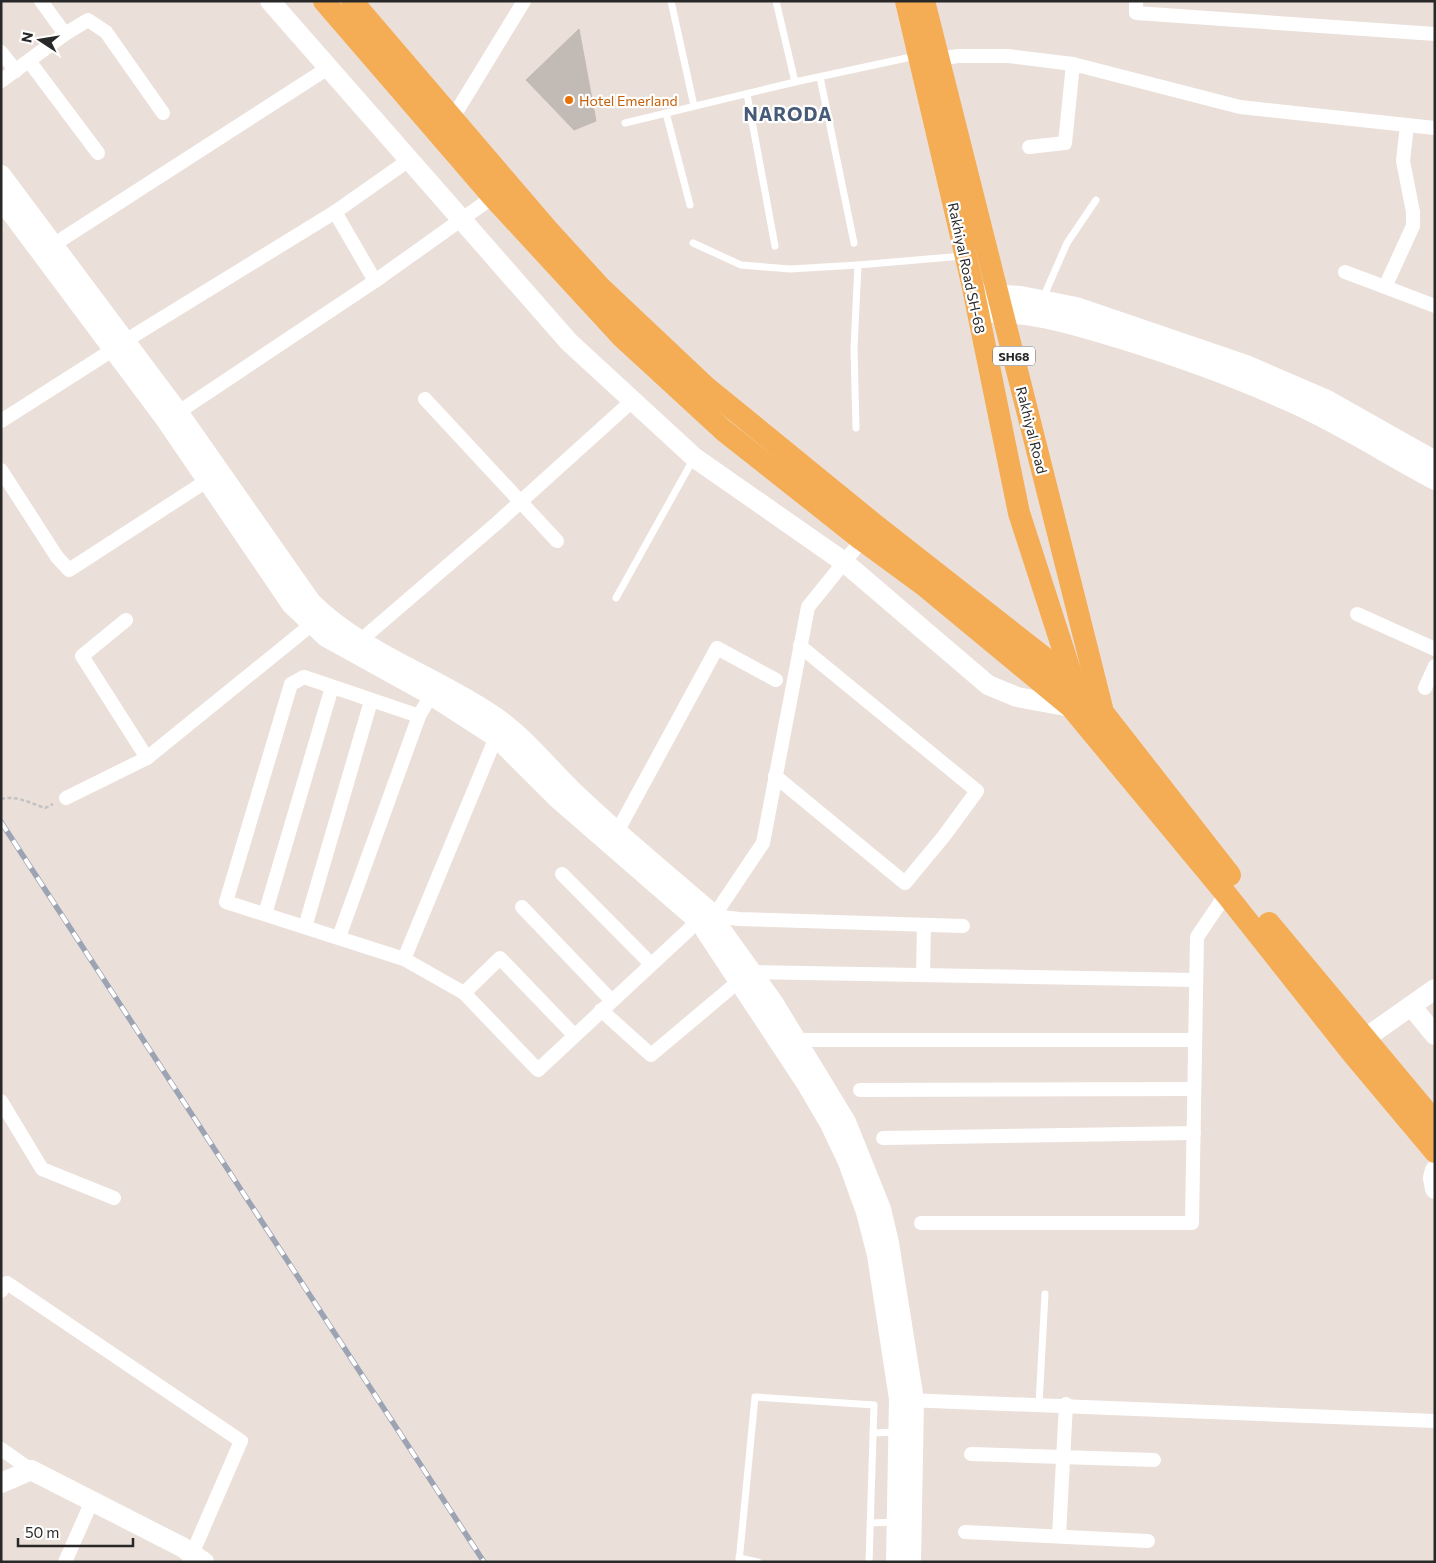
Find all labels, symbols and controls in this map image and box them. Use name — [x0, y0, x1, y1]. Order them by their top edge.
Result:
north arrow — [15, 15, 65, 65]
text: N — [17, 30, 36, 44]
place label: Hotel Emerland — [579, 92, 678, 109]
marker: Hotel Emerland — [563, 94, 575, 106]
district label: NARODA — [743, 102, 833, 125]
street label: Rakhiyal Road SH-68 — [945, 201, 989, 335]
road number: SH68 — [993, 346, 1035, 366]
street label: Rakhiyal Road — [1013, 385, 1051, 475]
scale bar — [18, 1516, 132, 1548]
text: 50 m — [25, 1523, 59, 1541]

